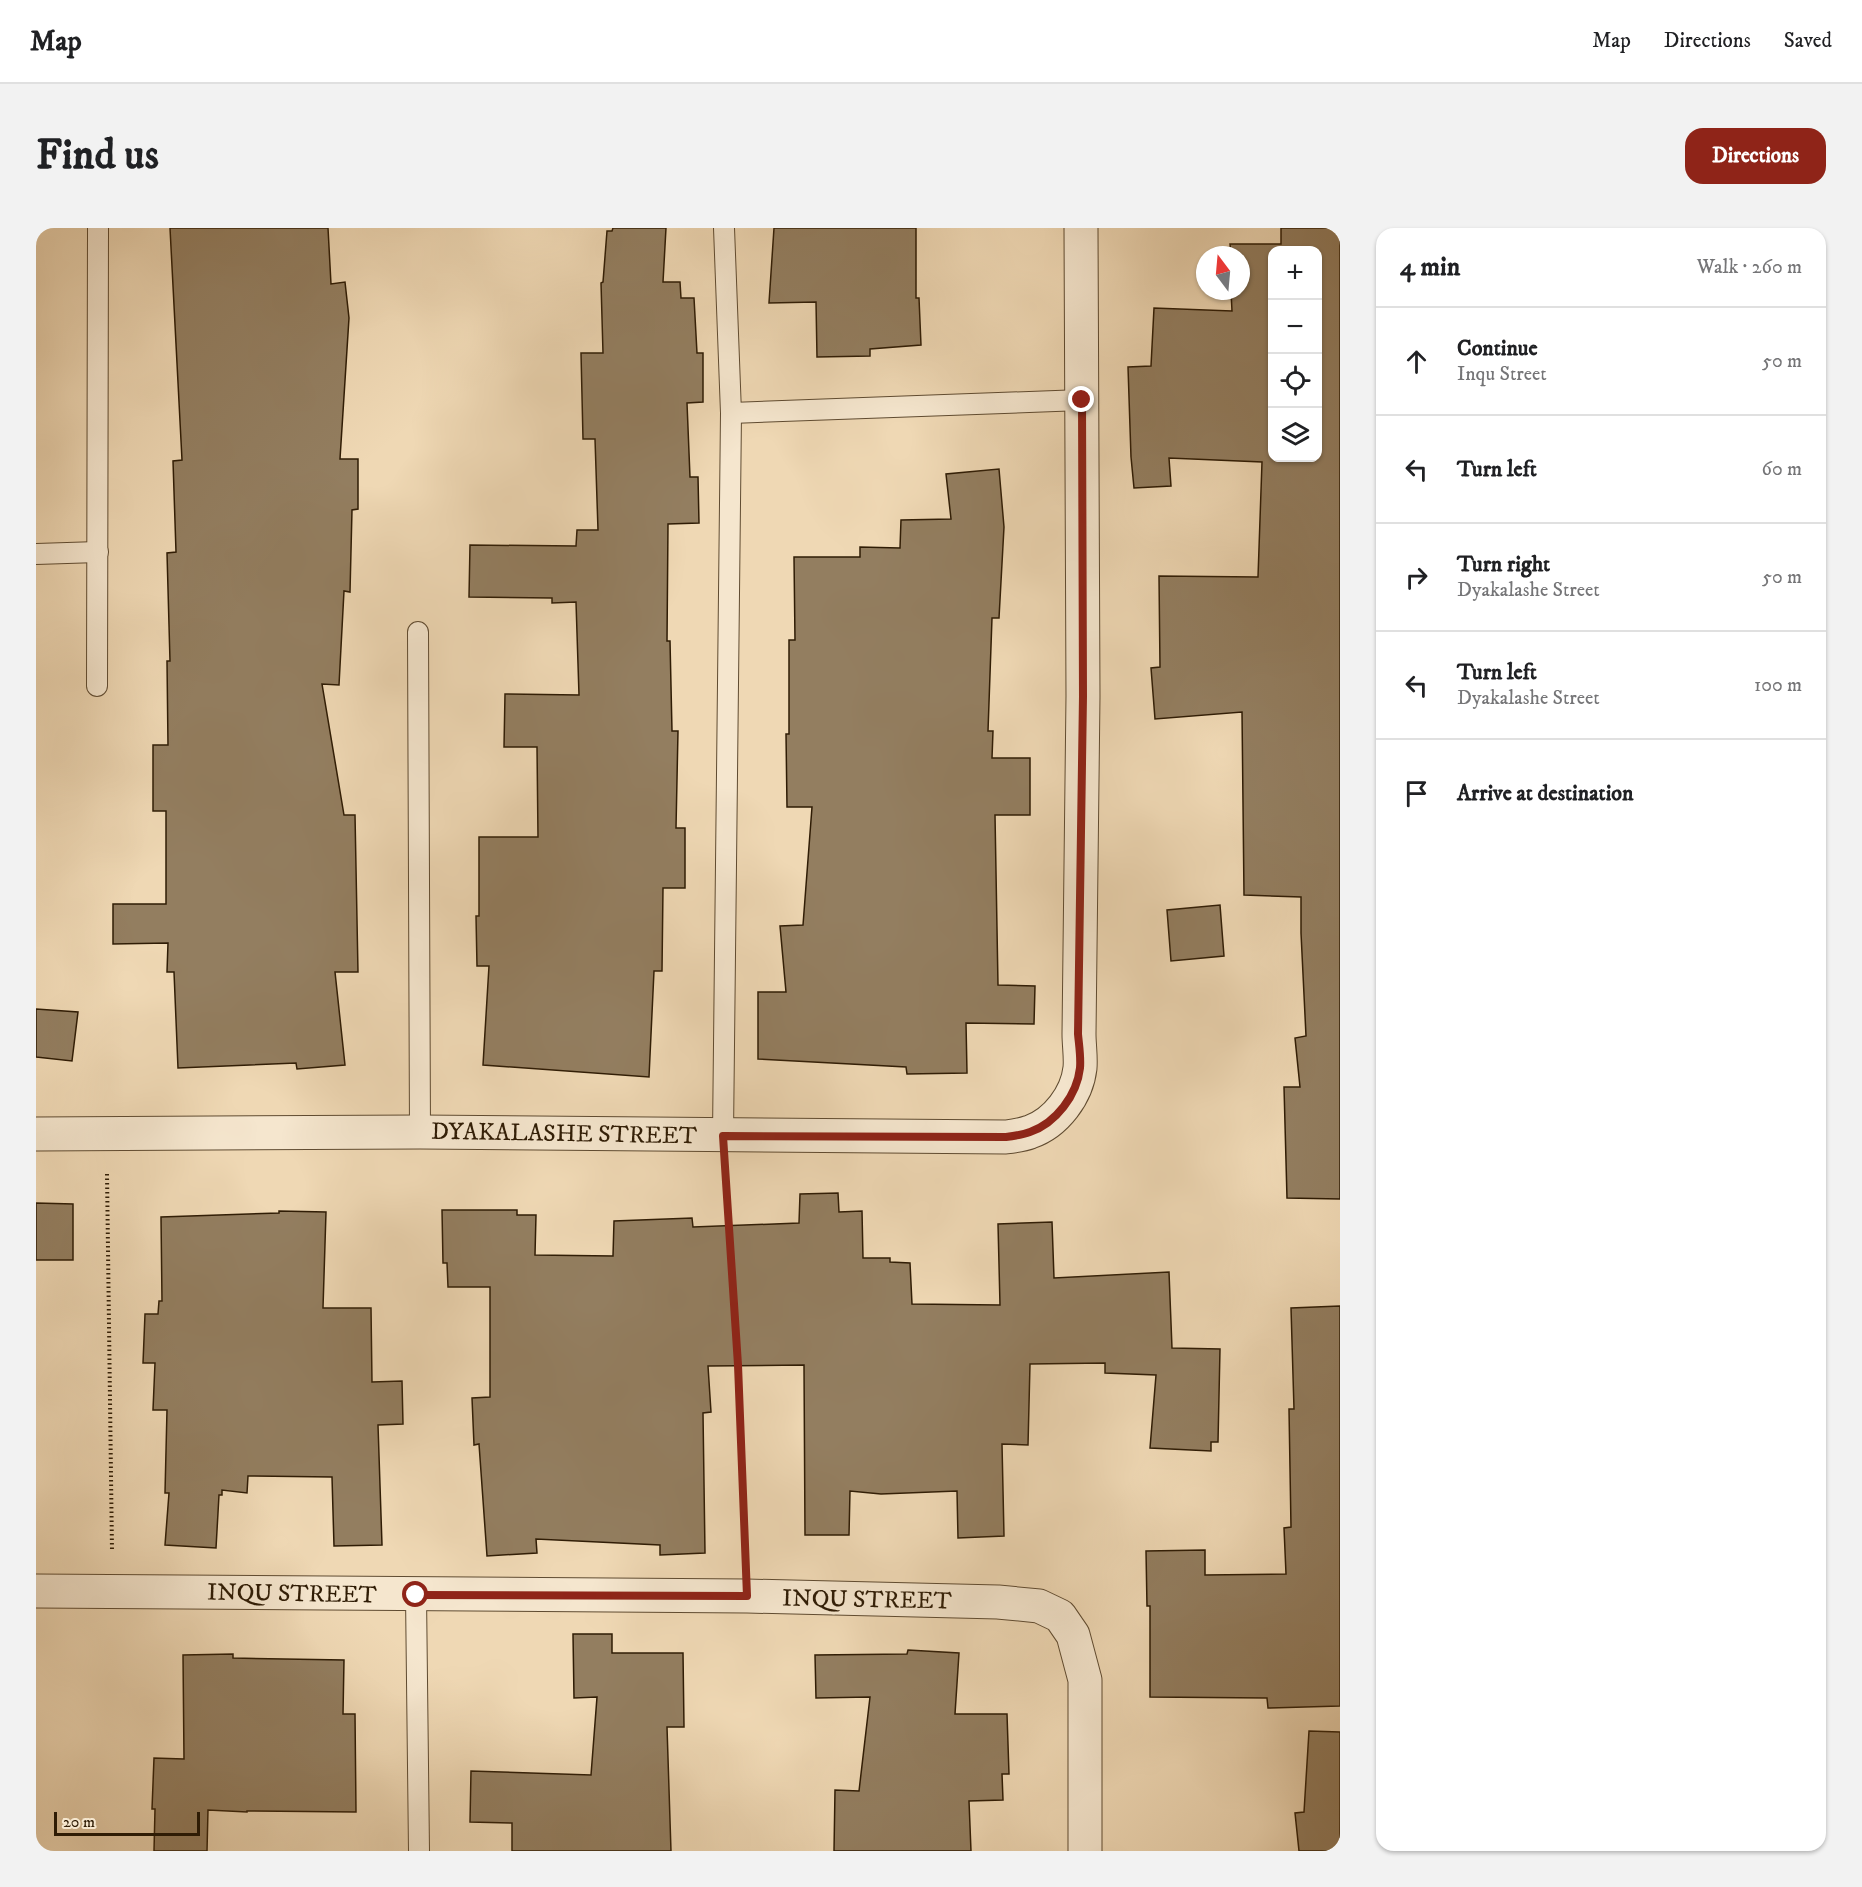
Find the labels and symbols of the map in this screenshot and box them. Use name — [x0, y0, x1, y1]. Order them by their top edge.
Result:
north arrow — [1196, 246, 1250, 300]
route end — [1068, 386, 1094, 412]
street label: DYAKALASHE STREET — [431, 1117, 697, 1151]
street label: INQU STREET — [207, 1578, 377, 1610]
route start — [402, 1581, 428, 1607]
street label: INQU STREET — [782, 1584, 952, 1616]
scale bar — [54, 1809, 200, 1836]

